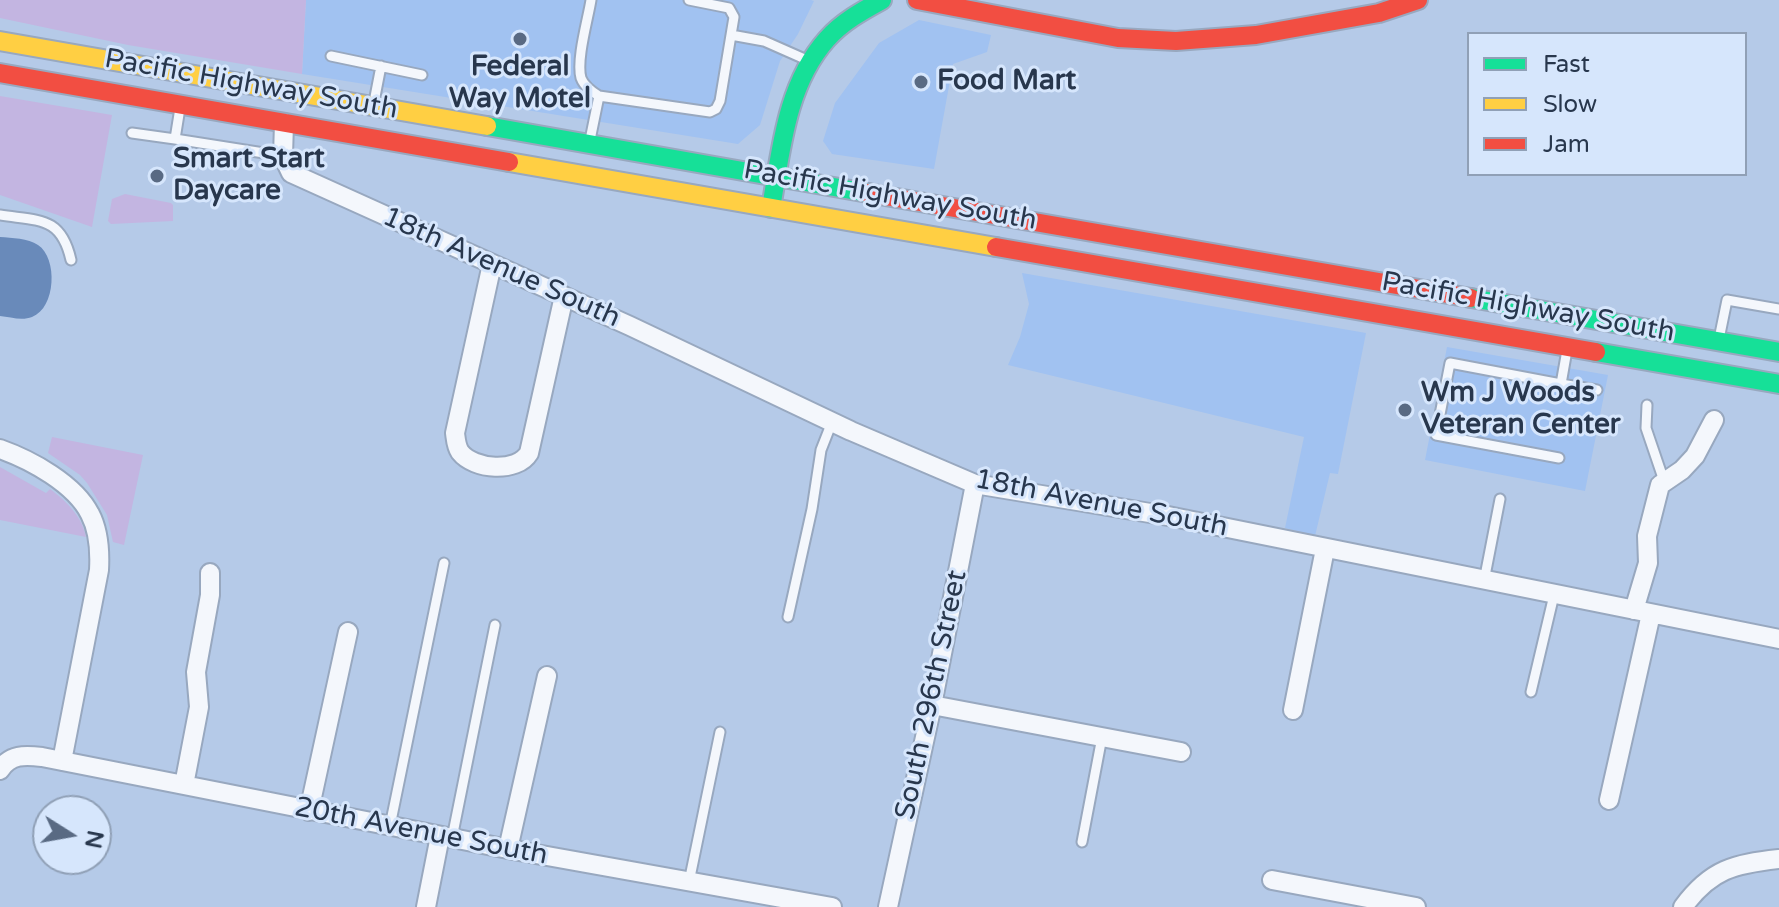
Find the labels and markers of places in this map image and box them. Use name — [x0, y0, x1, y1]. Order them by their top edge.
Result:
marker: Federal Way Motel — [511, 30, 529, 48]
place label: Federal Way Motel — [449, 51, 591, 117]
place label: Food Mart — [937, 65, 1076, 99]
marker: Food Mart — [912, 73, 930, 91]
place label: Smart Start Daycare — [173, 143, 325, 209]
marker: Smart Start Daycare — [148, 167, 166, 185]
place label: Wm J Woods Veteran Center — [1421, 377, 1621, 443]
marker: Wm J Woods Veteran Center — [1396, 401, 1414, 419]

